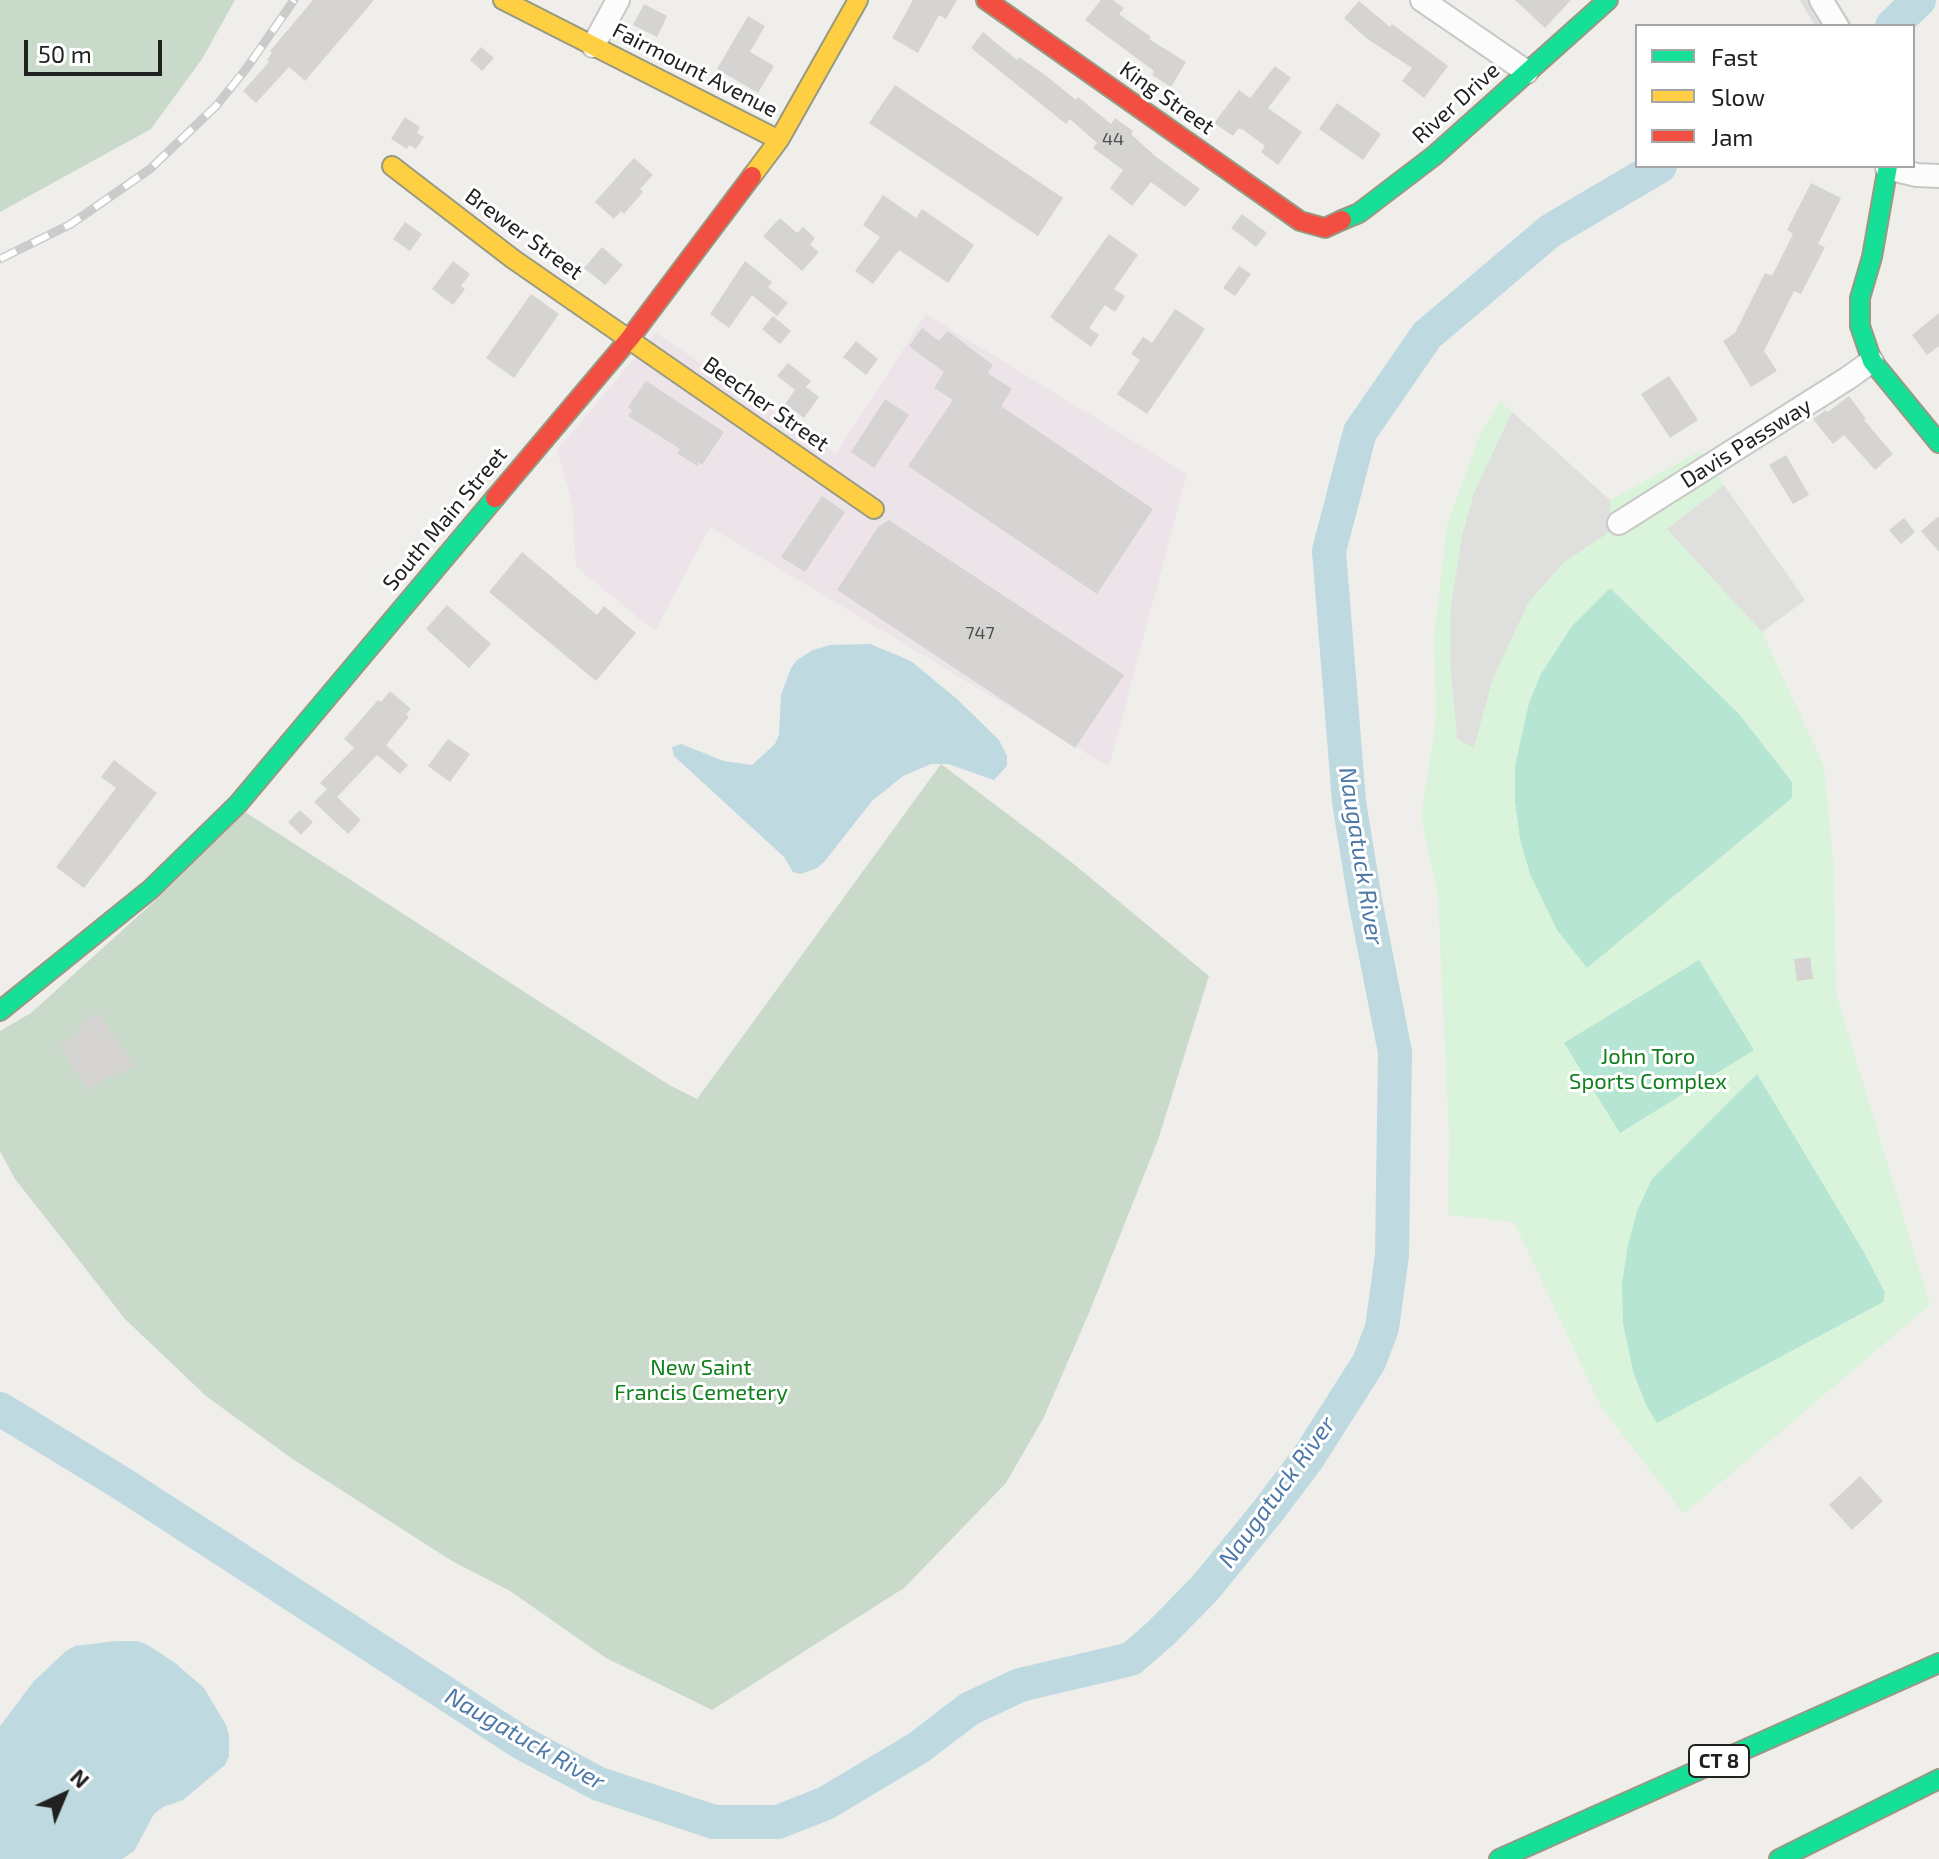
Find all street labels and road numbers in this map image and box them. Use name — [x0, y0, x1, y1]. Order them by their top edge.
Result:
street label: Fairmount Avenue — [608, 17, 782, 123]
street label: King Street — [1115, 56, 1219, 140]
street label: River Drive — [1407, 57, 1505, 149]
street label: Brewer Street — [460, 183, 588, 285]
street label: Beecher Street — [698, 351, 834, 457]
street label: Davis Passway — [1676, 392, 1816, 494]
street label: South Main Street — [377, 442, 513, 596]
road number: CT 8 — [1689, 1745, 1749, 1777]

